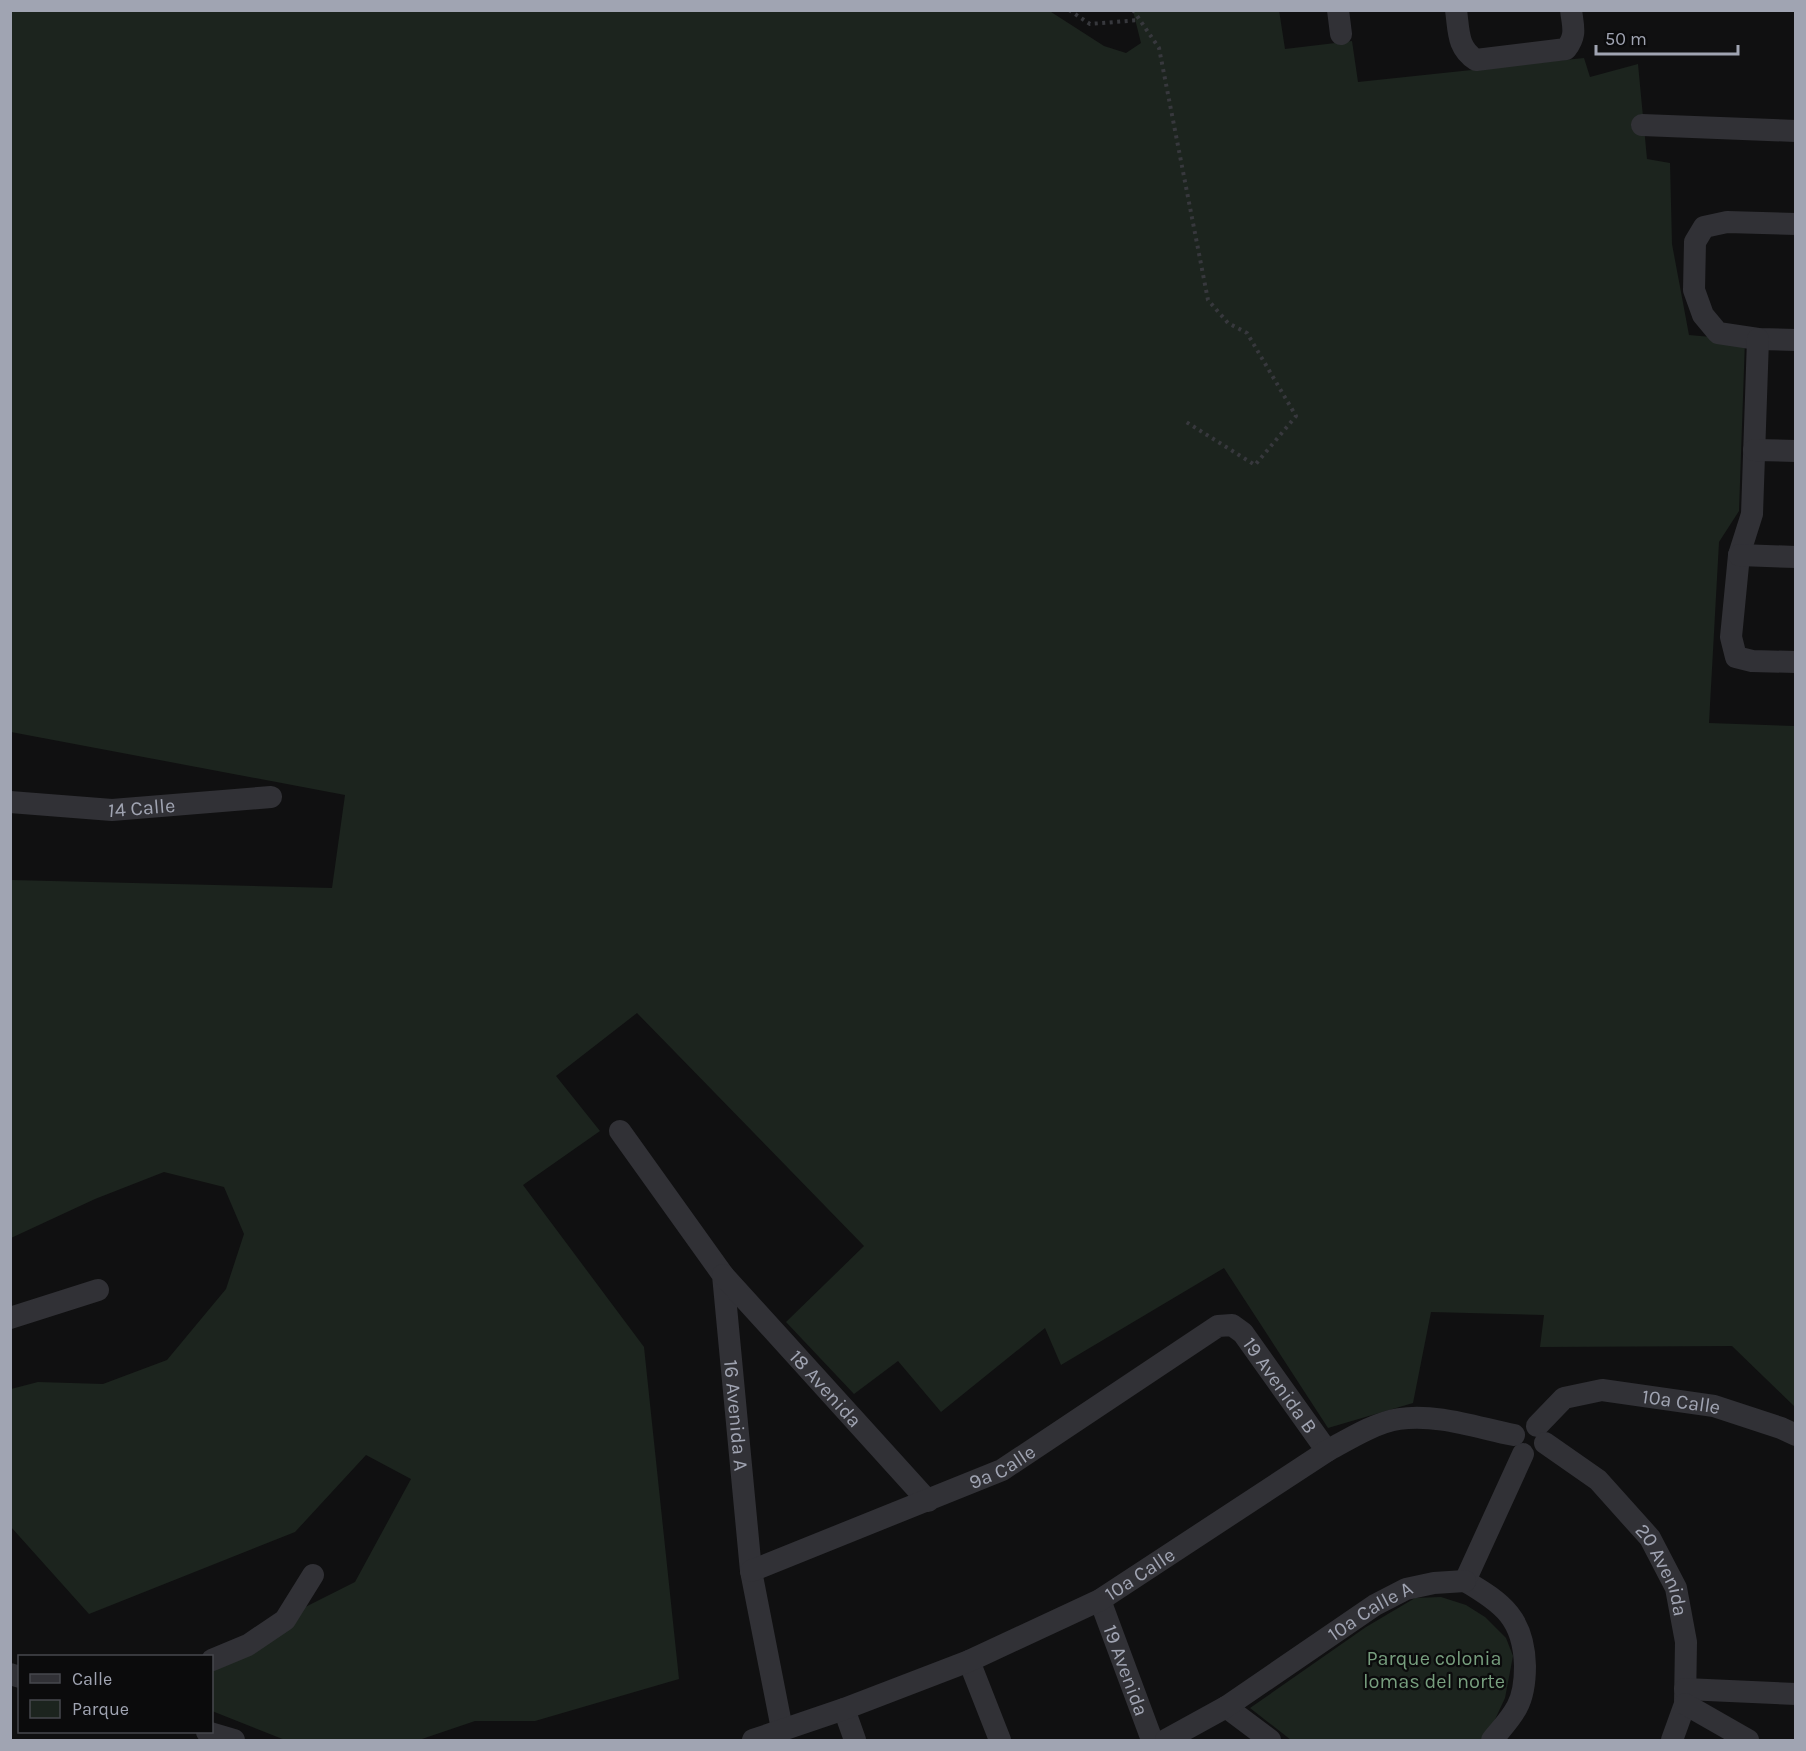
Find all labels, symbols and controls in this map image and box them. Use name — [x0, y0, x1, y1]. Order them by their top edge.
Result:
scale bar — [1596, 18, 1738, 56]
text: 50 m — [1605, 28, 1647, 50]
street label: 14 Calle — [107, 793, 176, 822]
street label: 19 Avenida B — [1238, 1333, 1322, 1438]
street label: 18 Avenida — [785, 1345, 867, 1432]
street label: 16 Avenida A — [720, 1359, 753, 1472]
street label: 10a Calle — [1641, 1384, 1724, 1419]
street label: 9a Calle — [966, 1440, 1040, 1494]
street label: 20 Avenida — [1631, 1519, 1692, 1618]
street label: 10a Calle — [1100, 1543, 1179, 1605]
street label: 10a Calle A — [1323, 1576, 1416, 1645]
street label: 19 Avenida — [1099, 1622, 1153, 1719]
park label: Parque colonia lomas del norte — [1363, 1647, 1505, 1693]
legend — [18, 1655, 213, 1733]
text: Calle — [72, 1668, 112, 1690]
text: Parque — [72, 1698, 129, 1720]

